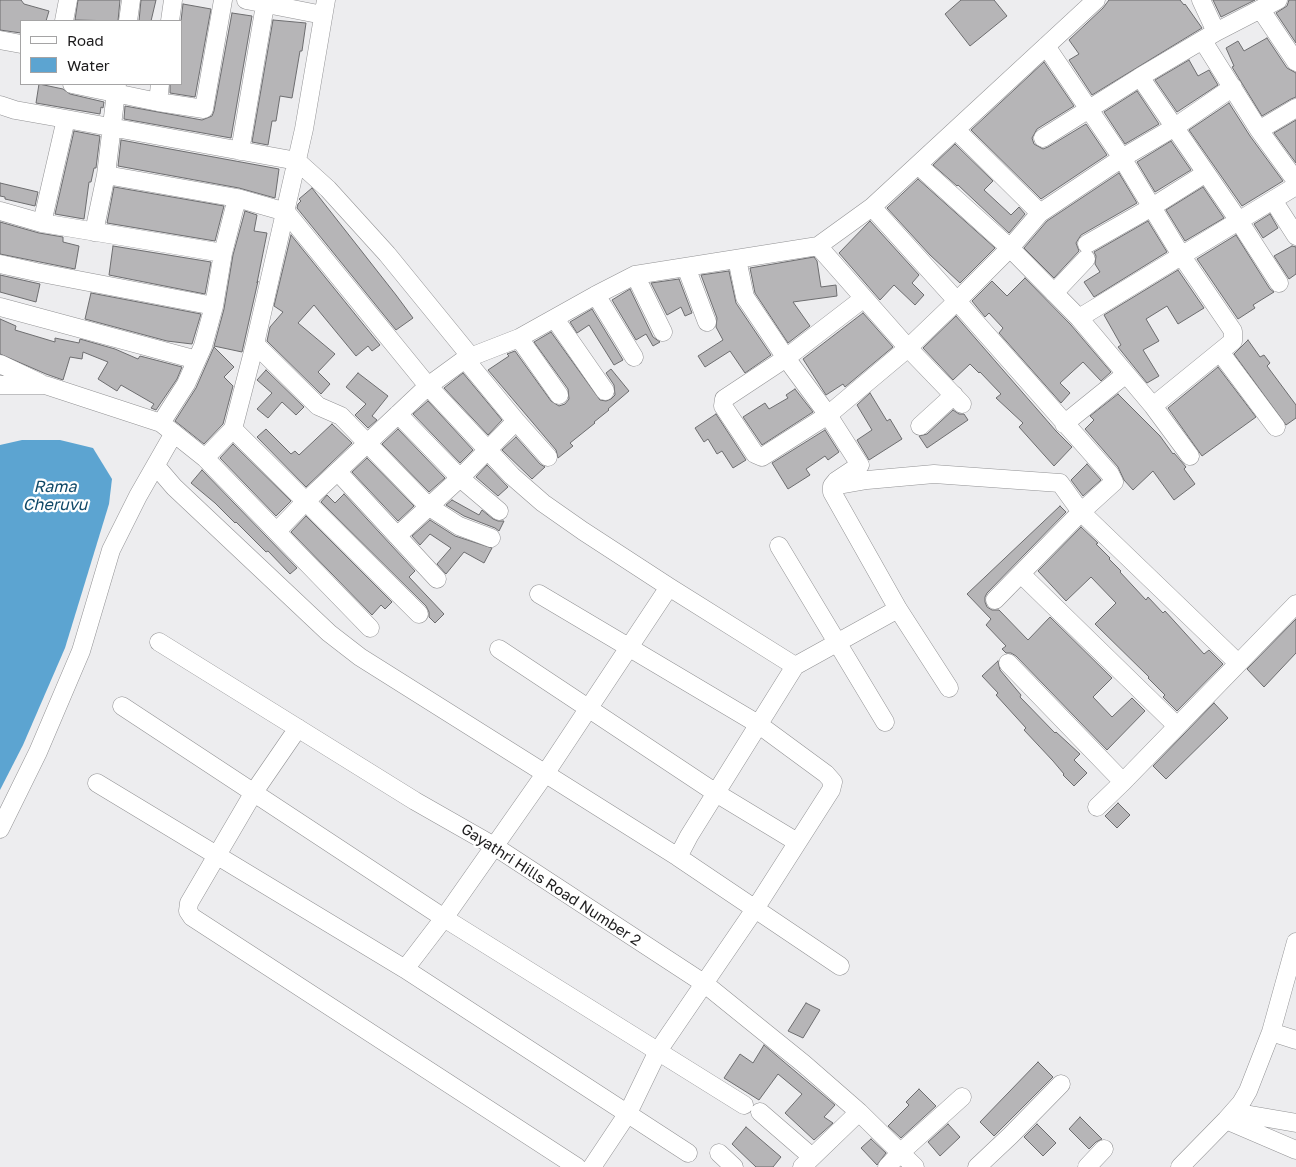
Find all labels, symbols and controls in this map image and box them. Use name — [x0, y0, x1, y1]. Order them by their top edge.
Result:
legend — [20, 20, 182, 85]
text: Road — [67, 31, 104, 49]
text: Water — [67, 56, 110, 74]
water label: Rama Cheruvu — [23, 477, 87, 515]
street label: Gayathri Hills Road Number 2 — [458, 820, 644, 950]

